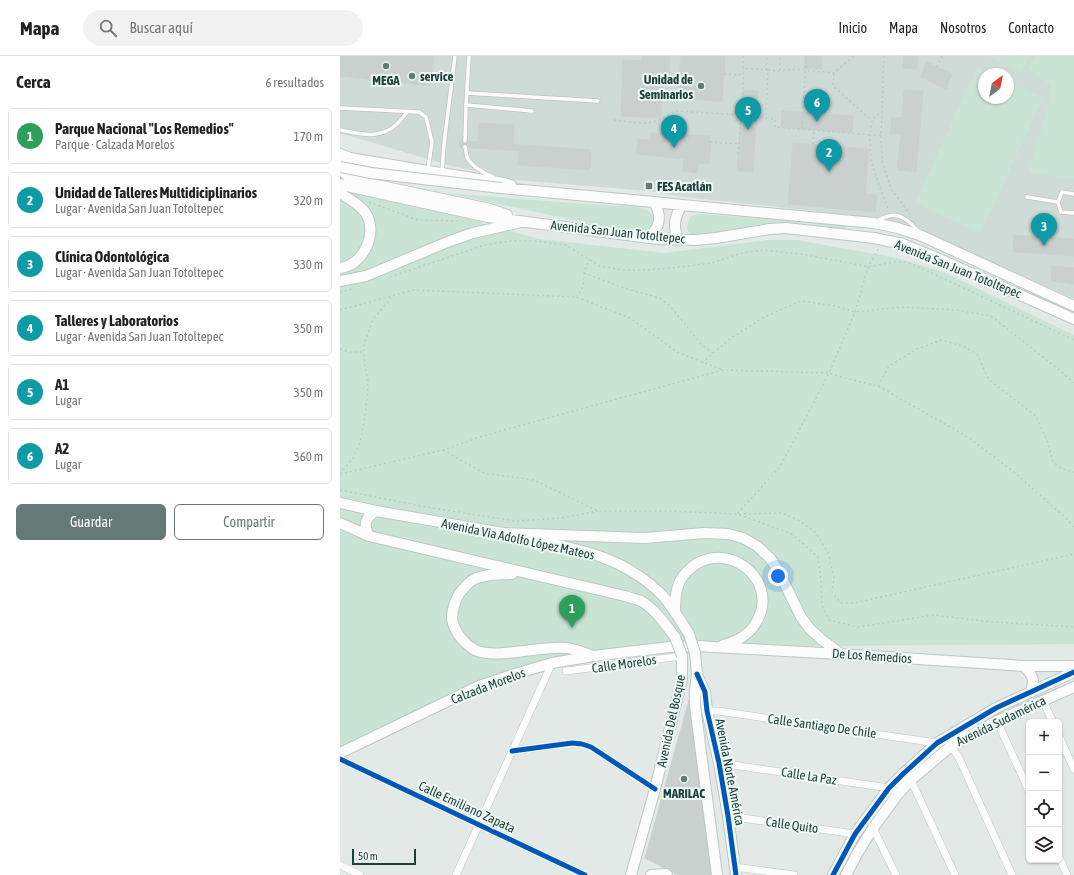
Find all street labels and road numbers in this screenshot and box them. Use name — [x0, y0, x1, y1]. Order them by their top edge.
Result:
street label: Avenida San Juan Totoltepec — [550, 217, 686, 247]
street label: Avenida San Juan Totoltepec — [892, 237, 1024, 301]
street label: Avenida Via Adolfo López Mateos — [440, 515, 596, 563]
street label: De Los Remedios — [832, 646, 913, 666]
street label: Calle Morelos — [591, 652, 658, 676]
street label: Calzada Morelos — [449, 665, 528, 707]
street label: Avenida Del Bosque — [654, 673, 688, 769]
street label: Avenida Sudamérica — [954, 693, 1048, 749]
street label: Calle Santiago De Chile — [767, 711, 877, 741]
street label: Avenida Norte América — [712, 717, 748, 827]
street label: Calle La Paz — [780, 764, 838, 788]
street label: Calle Emiliano Zapata — [416, 778, 518, 836]
street label: Calle Quito — [765, 814, 819, 836]

